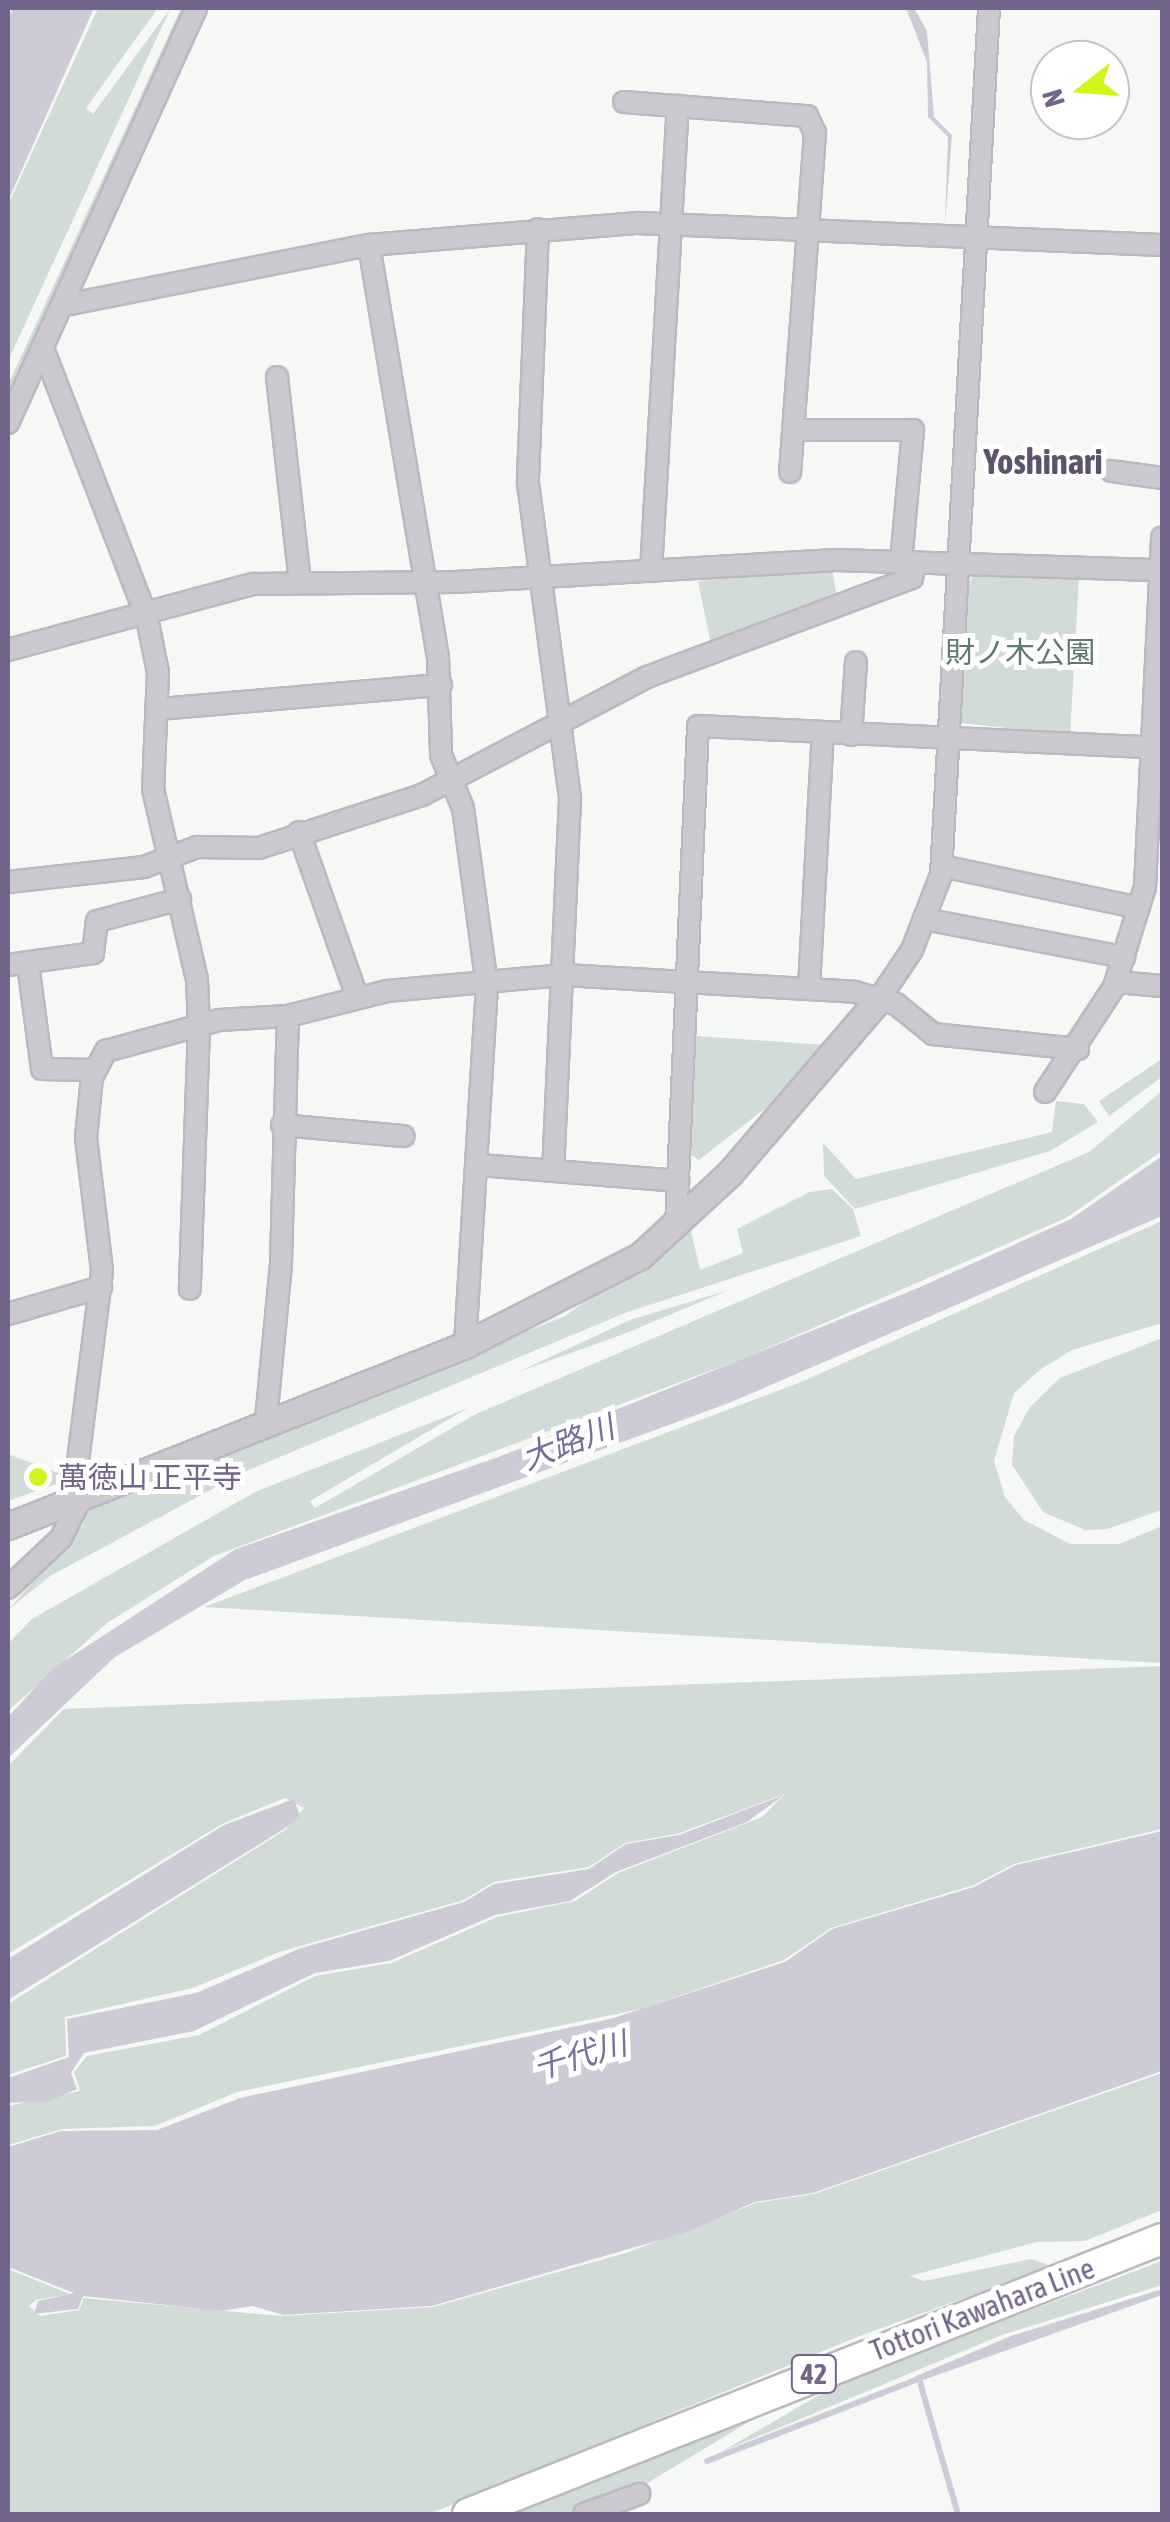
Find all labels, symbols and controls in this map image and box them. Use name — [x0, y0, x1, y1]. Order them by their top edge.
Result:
north arrow — [1030, 40, 1130, 140]
text: N — [1036, 86, 1071, 111]
district label: Yoshinari — [984, 440, 1102, 482]
park label: 財ノ木公園 — [945, 634, 1095, 670]
water label: 大路川 — [516, 1408, 620, 1478]
place label: 萬徳山 正平寺 — [58, 1459, 242, 1495]
marker: 萬徳山 正平寺 — [27, 1466, 49, 1488]
water label: 千代川 — [529, 2024, 631, 2088]
street label: Tottori Kawahara Line — [865, 2250, 1099, 2368]
road number: 42 — [789, 2351, 839, 2397]

